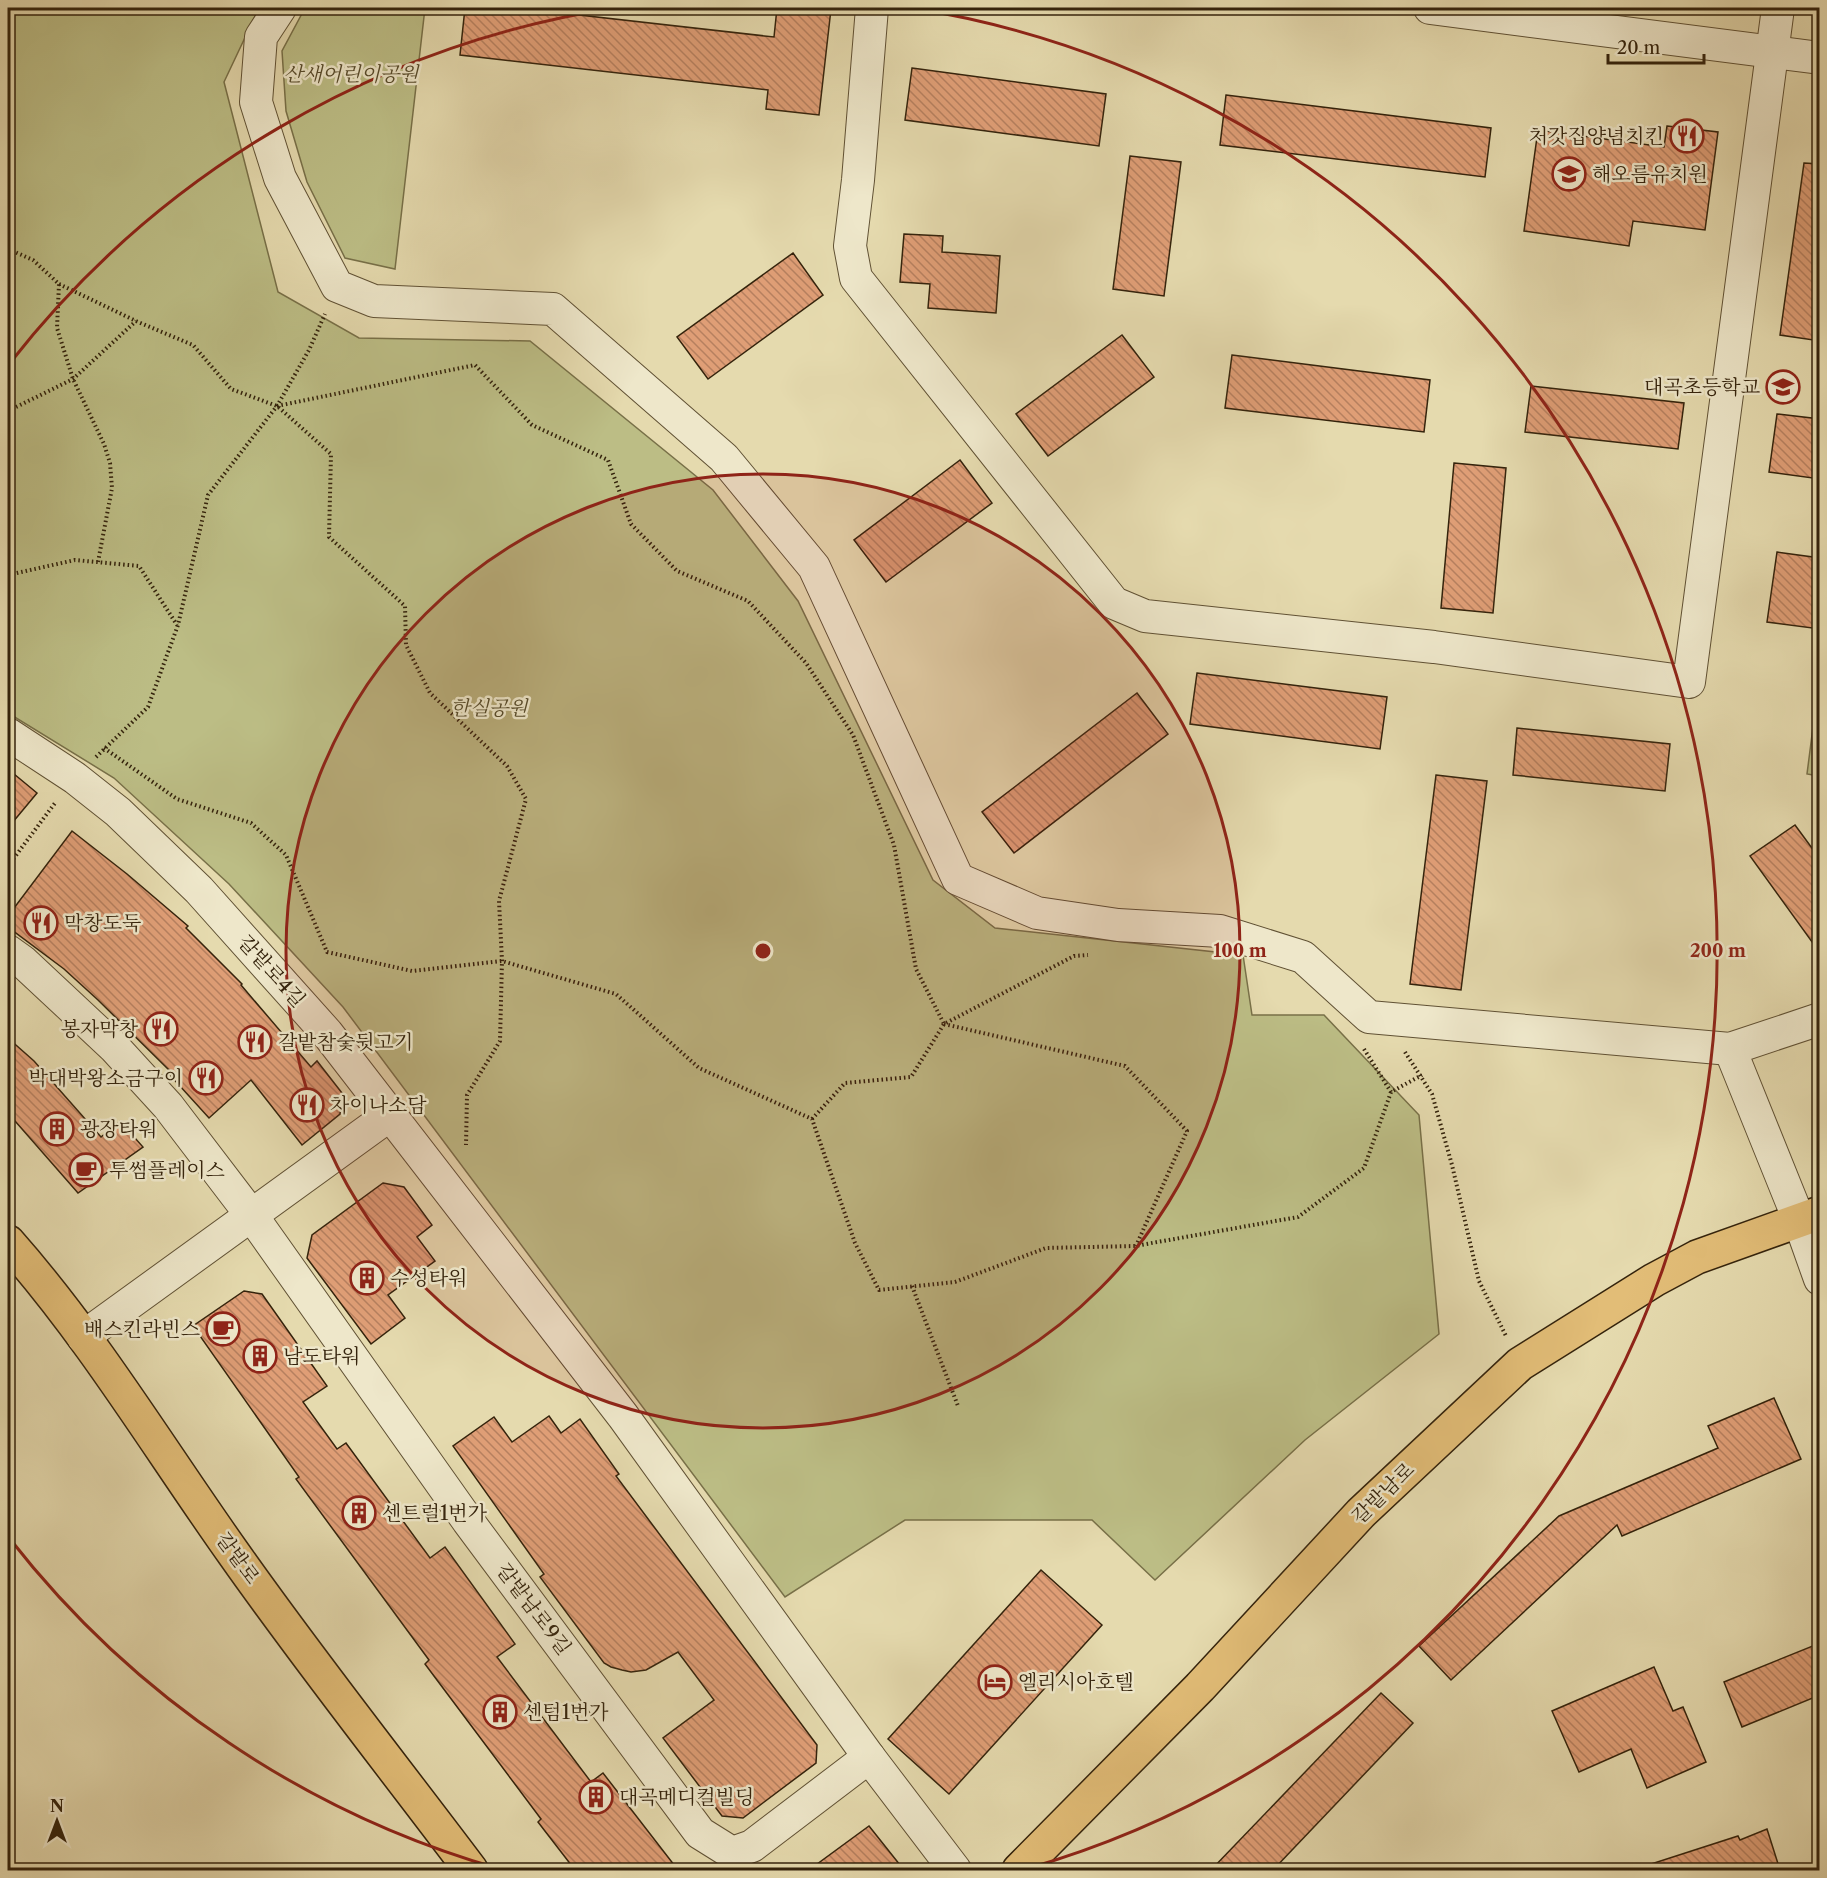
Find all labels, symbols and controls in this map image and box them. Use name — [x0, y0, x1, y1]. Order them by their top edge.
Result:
scale bar — [1608, 27, 1704, 65]
text: 20 m — [1617, 37, 1661, 59]
park label: 산새어린이공원 — [283, 62, 420, 86]
restaurant icon: 처갓집양념치킨 — [1669, 118, 1705, 154]
place label: 처갓집양념치킨 — [1529, 124, 1664, 148]
school or university icon: 해오름유치원 — [1551, 156, 1587, 192]
place label: 해오름유치원 — [1592, 162, 1708, 186]
school or university icon: 대곡초등학교 — [1765, 369, 1801, 405]
place label: 대곡초등학교 — [1644, 375, 1761, 399]
park label: 한실공원 — [450, 696, 529, 720]
restaurant icon: 막창도둑 — [23, 905, 59, 941]
place label: 막창도둑 — [64, 911, 141, 935]
street label: 갈밭로4길 — [233, 930, 311, 1012]
text: 100 m — [1213, 940, 1267, 962]
text: 200 m — [1690, 940, 1746, 962]
centre of rings — [753, 941, 773, 961]
restaurant icon: 봉자막창 — [143, 1011, 179, 1047]
place label: 봉자막창 — [61, 1017, 139, 1041]
restaurant icon: 갈밭참숯뒷고기 — [237, 1024, 273, 1060]
place label: 갈밭참숯뒷고기 — [278, 1030, 413, 1054]
restaurant icon: 박대박왕소금구이 — [188, 1060, 224, 1096]
place label: 박대박왕소금구이 — [28, 1066, 183, 1090]
restaurant icon: 차이나소담 — [289, 1087, 325, 1123]
place label: 차이나소담 — [330, 1093, 427, 1117]
building icon: 광장타워 — [39, 1111, 75, 1147]
place label: 광장타워 — [80, 1117, 157, 1141]
cafe icon: 투썸플레이스 — [68, 1152, 104, 1188]
place label: 투썸플레이스 — [109, 1158, 225, 1182]
building icon: 수성타워 — [349, 1260, 385, 1296]
place label: 수성타워 — [390, 1266, 467, 1290]
cafe icon: 배스킨라빈스 — [205, 1311, 241, 1347]
place label: 배스킨라빈스 — [84, 1317, 200, 1341]
building icon: 남도타워 — [242, 1338, 278, 1374]
place label: 남도타워 — [283, 1344, 360, 1368]
street label: 갈밭남로 — [1347, 1458, 1419, 1528]
building icon: 센트럴1번가 — [341, 1495, 377, 1531]
place label: 센트럴1번가 — [382, 1501, 488, 1525]
street label: 갈밭로 — [211, 1527, 265, 1589]
street label: 갈밭남로9길 — [492, 1559, 576, 1659]
hotel icon: 엘리시아호텔 — [977, 1664, 1013, 1700]
place label: 엘리시아호텔 — [1018, 1670, 1134, 1694]
building icon: 센텀1번가 — [482, 1694, 518, 1730]
place label: 센텀1번가 — [523, 1700, 609, 1724]
building icon: 대곡메디컬빌딩 — [578, 1779, 614, 1815]
place label: 대곡메디컬빌딩 — [619, 1785, 754, 1809]
north arrow — [27, 1791, 87, 1851]
text: N — [50, 1796, 64, 1816]

